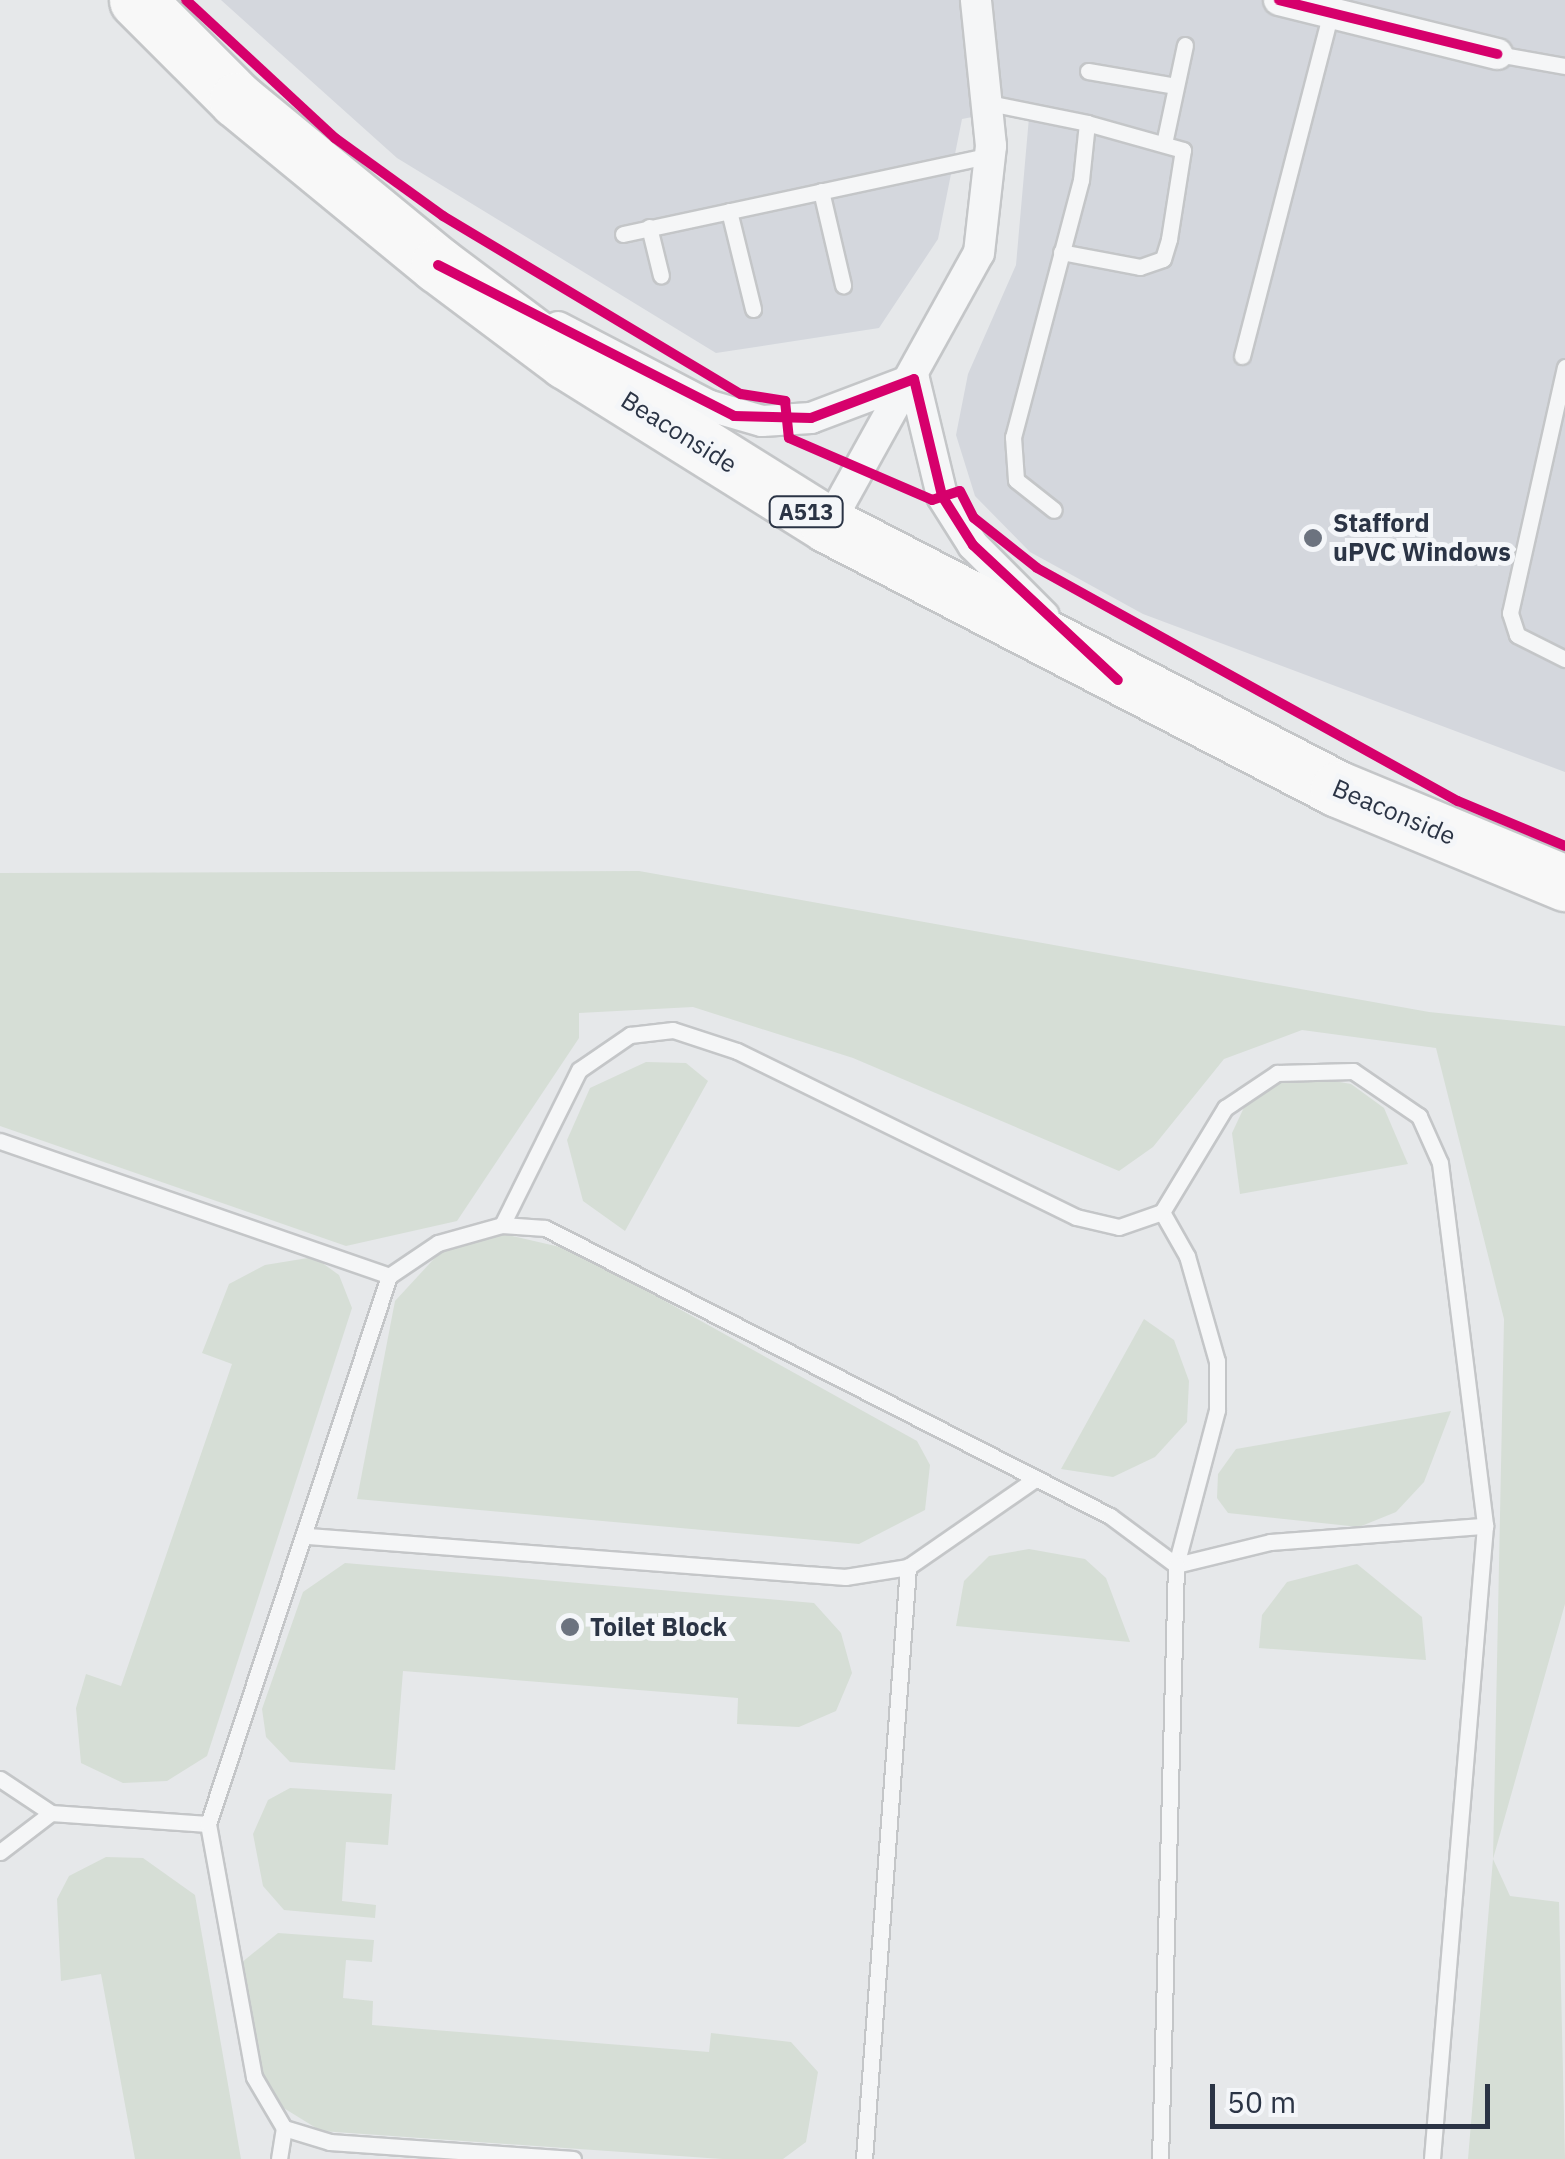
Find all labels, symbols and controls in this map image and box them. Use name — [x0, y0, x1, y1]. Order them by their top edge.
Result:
street label: Beaconside — [616, 385, 742, 479]
road number: A513 — [768, 495, 844, 529]
place label: Stafford uPVC Windows — [1333, 509, 1511, 568]
marker: Stafford uPVC Windows — [1302, 527, 1324, 549]
street label: Beaconside — [1328, 773, 1460, 851]
place label: Toilet Block — [590, 1612, 727, 1642]
marker: Toilet Block — [559, 1616, 581, 1638]
scale bar — [1215, 2064, 1495, 2126]
text: 50 m — [1227, 2082, 1296, 2121]

